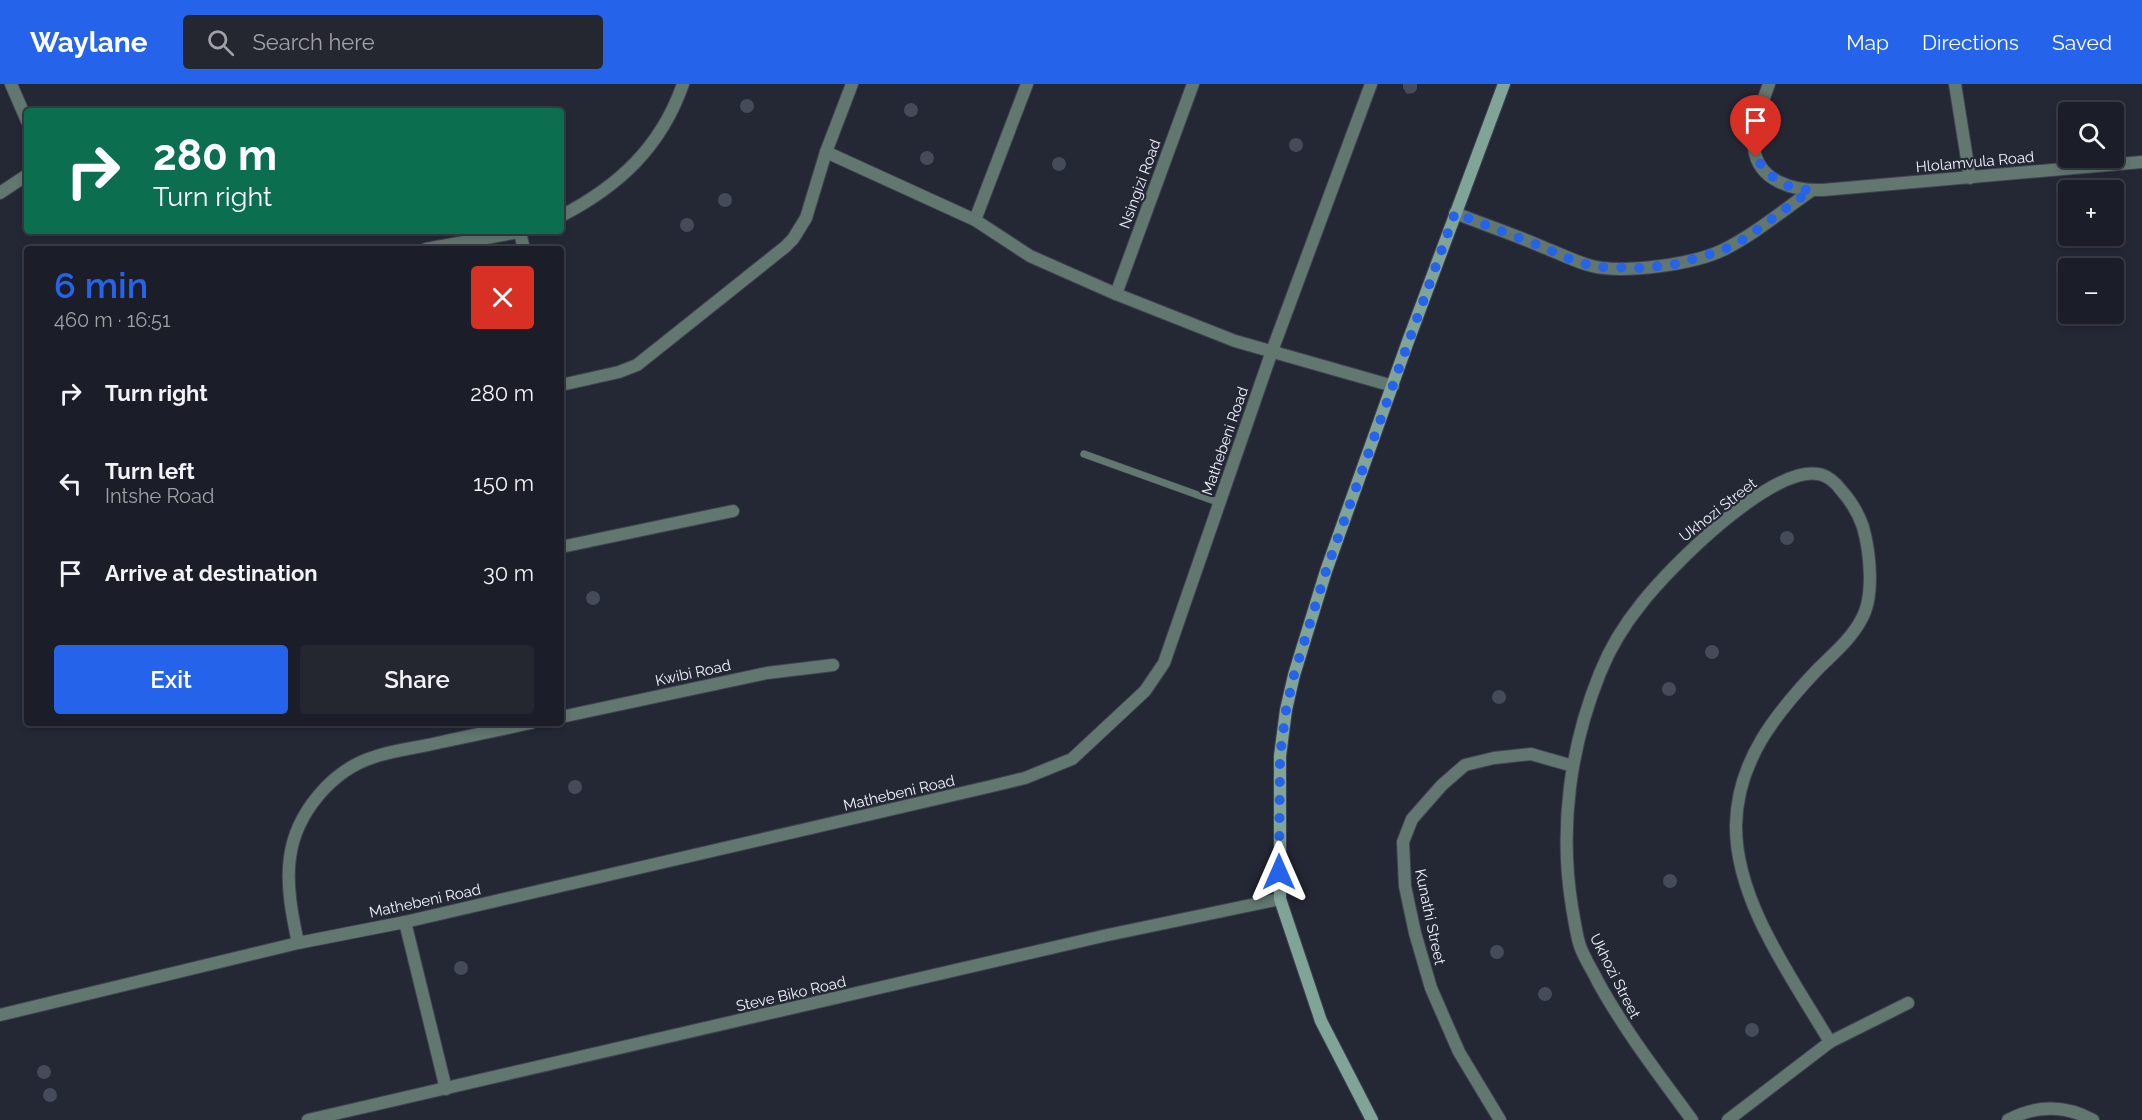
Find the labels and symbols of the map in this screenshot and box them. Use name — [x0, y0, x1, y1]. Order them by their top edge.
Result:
pin — [1730, 95, 1781, 157]
street label: Nsingizi Road — [1116, 137, 1164, 231]
street label: Hlolamvula Road — [1915, 148, 2035, 176]
street label: Mathebeni Road — [1198, 384, 1252, 498]
street label: Ukhozi Street — [1676, 474, 1760, 546]
street label: Kwibi Road — [654, 656, 732, 690]
street label: Mathebeni Road — [842, 771, 956, 815]
position arrow — [1247, 840, 1311, 904]
street label: Kunathi Street — [1411, 867, 1449, 967]
street label: Mathebeni Road — [368, 880, 482, 922]
street label: Ukhozi Street — [1586, 931, 1644, 1021]
street label: Steve Biko Road — [734, 973, 848, 1015]

